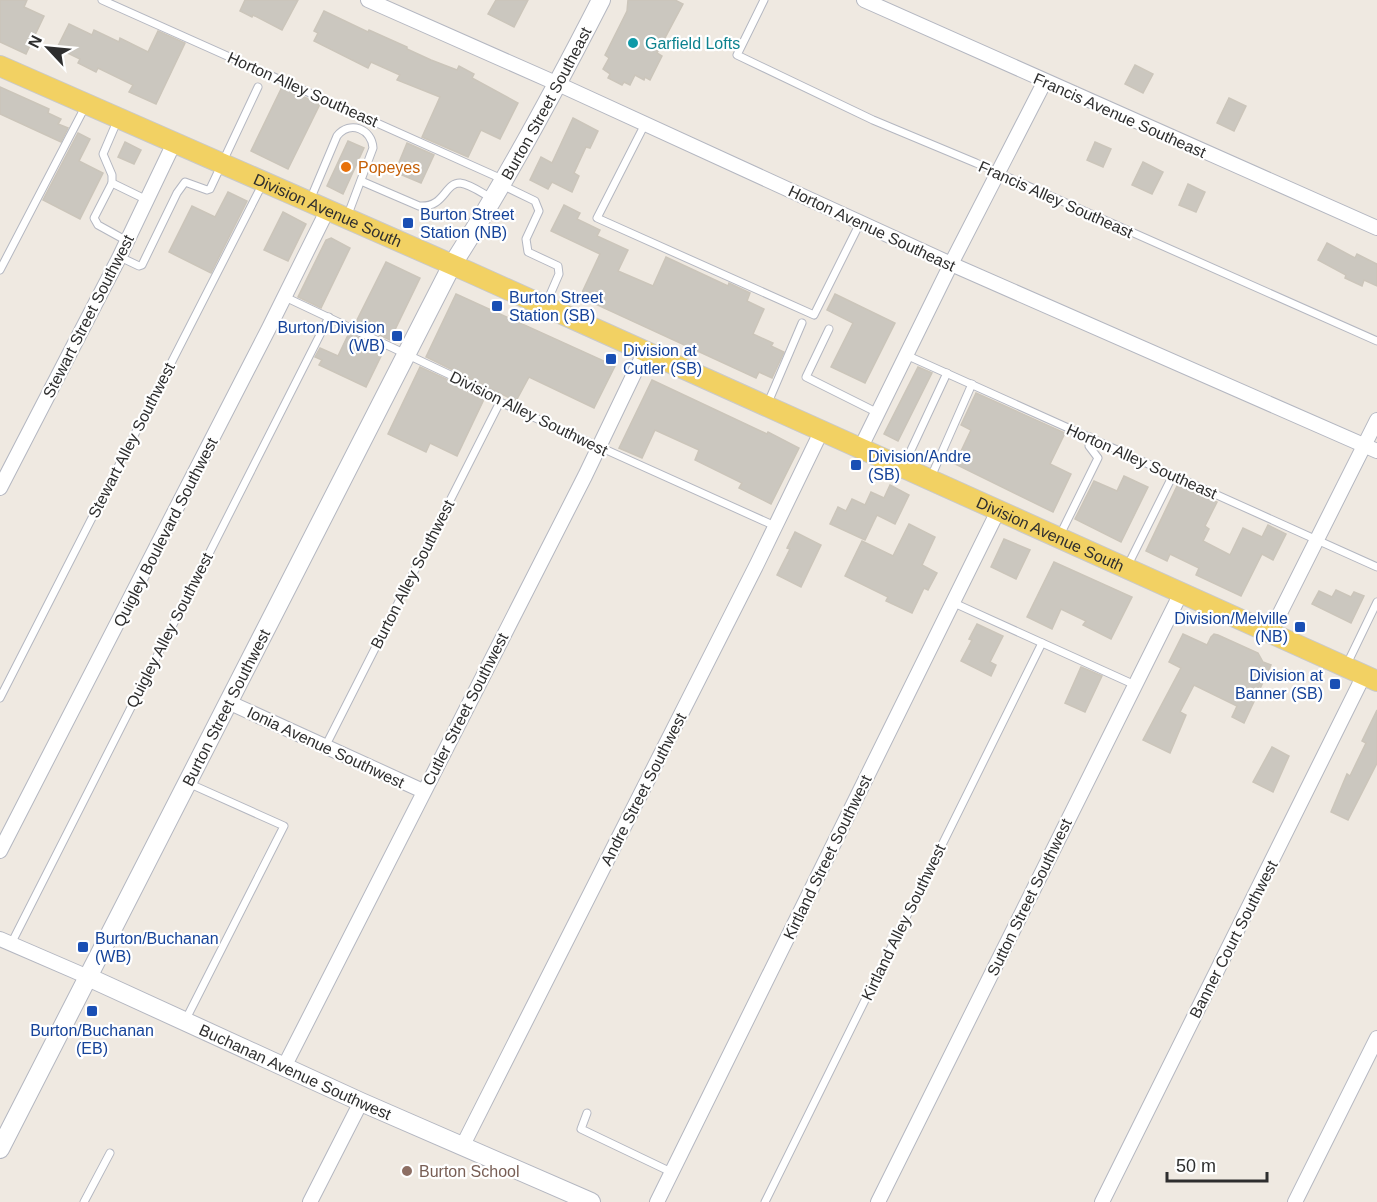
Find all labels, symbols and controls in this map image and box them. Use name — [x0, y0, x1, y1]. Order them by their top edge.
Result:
north arrow — [18, 18, 78, 78]
street label: Burton Street Southeast — [498, 24, 595, 183]
text: N — [25, 33, 45, 51]
place label: Garfield Lofts — [645, 35, 740, 52]
marker: Garfield Lofts — [626, 36, 640, 50]
street label: Horton Alley Southeast — [225, 49, 381, 131]
street label: Francis Avenue Southeast — [1031, 70, 1209, 161]
street label: Francis Alley Southeast — [976, 158, 1136, 241]
place label: Popeyes — [358, 159, 420, 176]
marker: Popeyes — [339, 160, 353, 174]
street label: Division Avenue South — [251, 170, 404, 250]
street label: Horton Avenue Southeast — [786, 182, 958, 275]
place label: Burton Street Station (NB) — [420, 206, 515, 241]
marker: Burton Street Station (NB) — [401, 216, 415, 230]
street label: Stewart Street Southwest — [40, 231, 137, 401]
place label: Burton Street Station (SB) — [509, 289, 604, 324]
marker: Burton Street Station (SB) — [490, 299, 504, 313]
place label: Burton/Division (WB) — [277, 319, 385, 354]
marker: Burton/Division (WB) — [390, 329, 404, 343]
place label: Division at Cutler (SB) — [623, 342, 702, 377]
marker: Division at Cutler (SB) — [604, 352, 618, 366]
street label: Stewart Alley Southwest — [85, 359, 178, 521]
street label: Division Alley Southwest — [447, 368, 611, 459]
street label: Horton Alley Southeast — [1064, 421, 1220, 503]
street label: Quigley Boulevard Southwest — [110, 434, 221, 630]
place label: Division/Andre (SB) — [868, 448, 971, 483]
marker: Division/Andre (SB) — [849, 458, 863, 472]
street label: Division Avenue South — [974, 494, 1127, 575]
street label: Burton Alley Southwest — [368, 497, 458, 651]
street label: Quigley Alley Southwest — [123, 549, 216, 711]
place label: Division/Melville (NB) — [1174, 610, 1288, 645]
marker: Division/Melville (NB) — [1293, 620, 1307, 634]
street label: Burton Street Southwest — [179, 626, 274, 789]
street label: Cutler Street Southwest — [420, 630, 512, 788]
place label: Division at Banner (SB) — [1235, 667, 1324, 702]
marker: Division at Banner (SB) — [1328, 677, 1342, 691]
street label: Ionia Avenue Southwest — [245, 704, 408, 792]
street label: Andre Street Southwest — [598, 710, 690, 868]
street label: Kirtland Street Southwest — [780, 772, 875, 942]
street label: Sutton Street Southwest — [984, 815, 1075, 978]
street label: Kirtland Alley Southwest — [858, 841, 949, 1003]
street label: Banner Court Southwest — [1186, 857, 1281, 1021]
place label: Burton/Buchanan (WB) — [95, 930, 219, 965]
marker: Burton/Buchanan (WB) — [76, 940, 90, 954]
marker: Burton/Buchanan (EB) — [85, 1004, 99, 1018]
street label: Buchanan Avenue Southwest — [197, 1021, 394, 1123]
place label: Burton/Buchanan (EB) — [30, 1022, 154, 1057]
scale bar — [1167, 1145, 1268, 1183]
text: 50 m — [1176, 1156, 1216, 1176]
place label: Burton School — [419, 1163, 520, 1180]
marker: Burton School — [400, 1164, 414, 1178]

